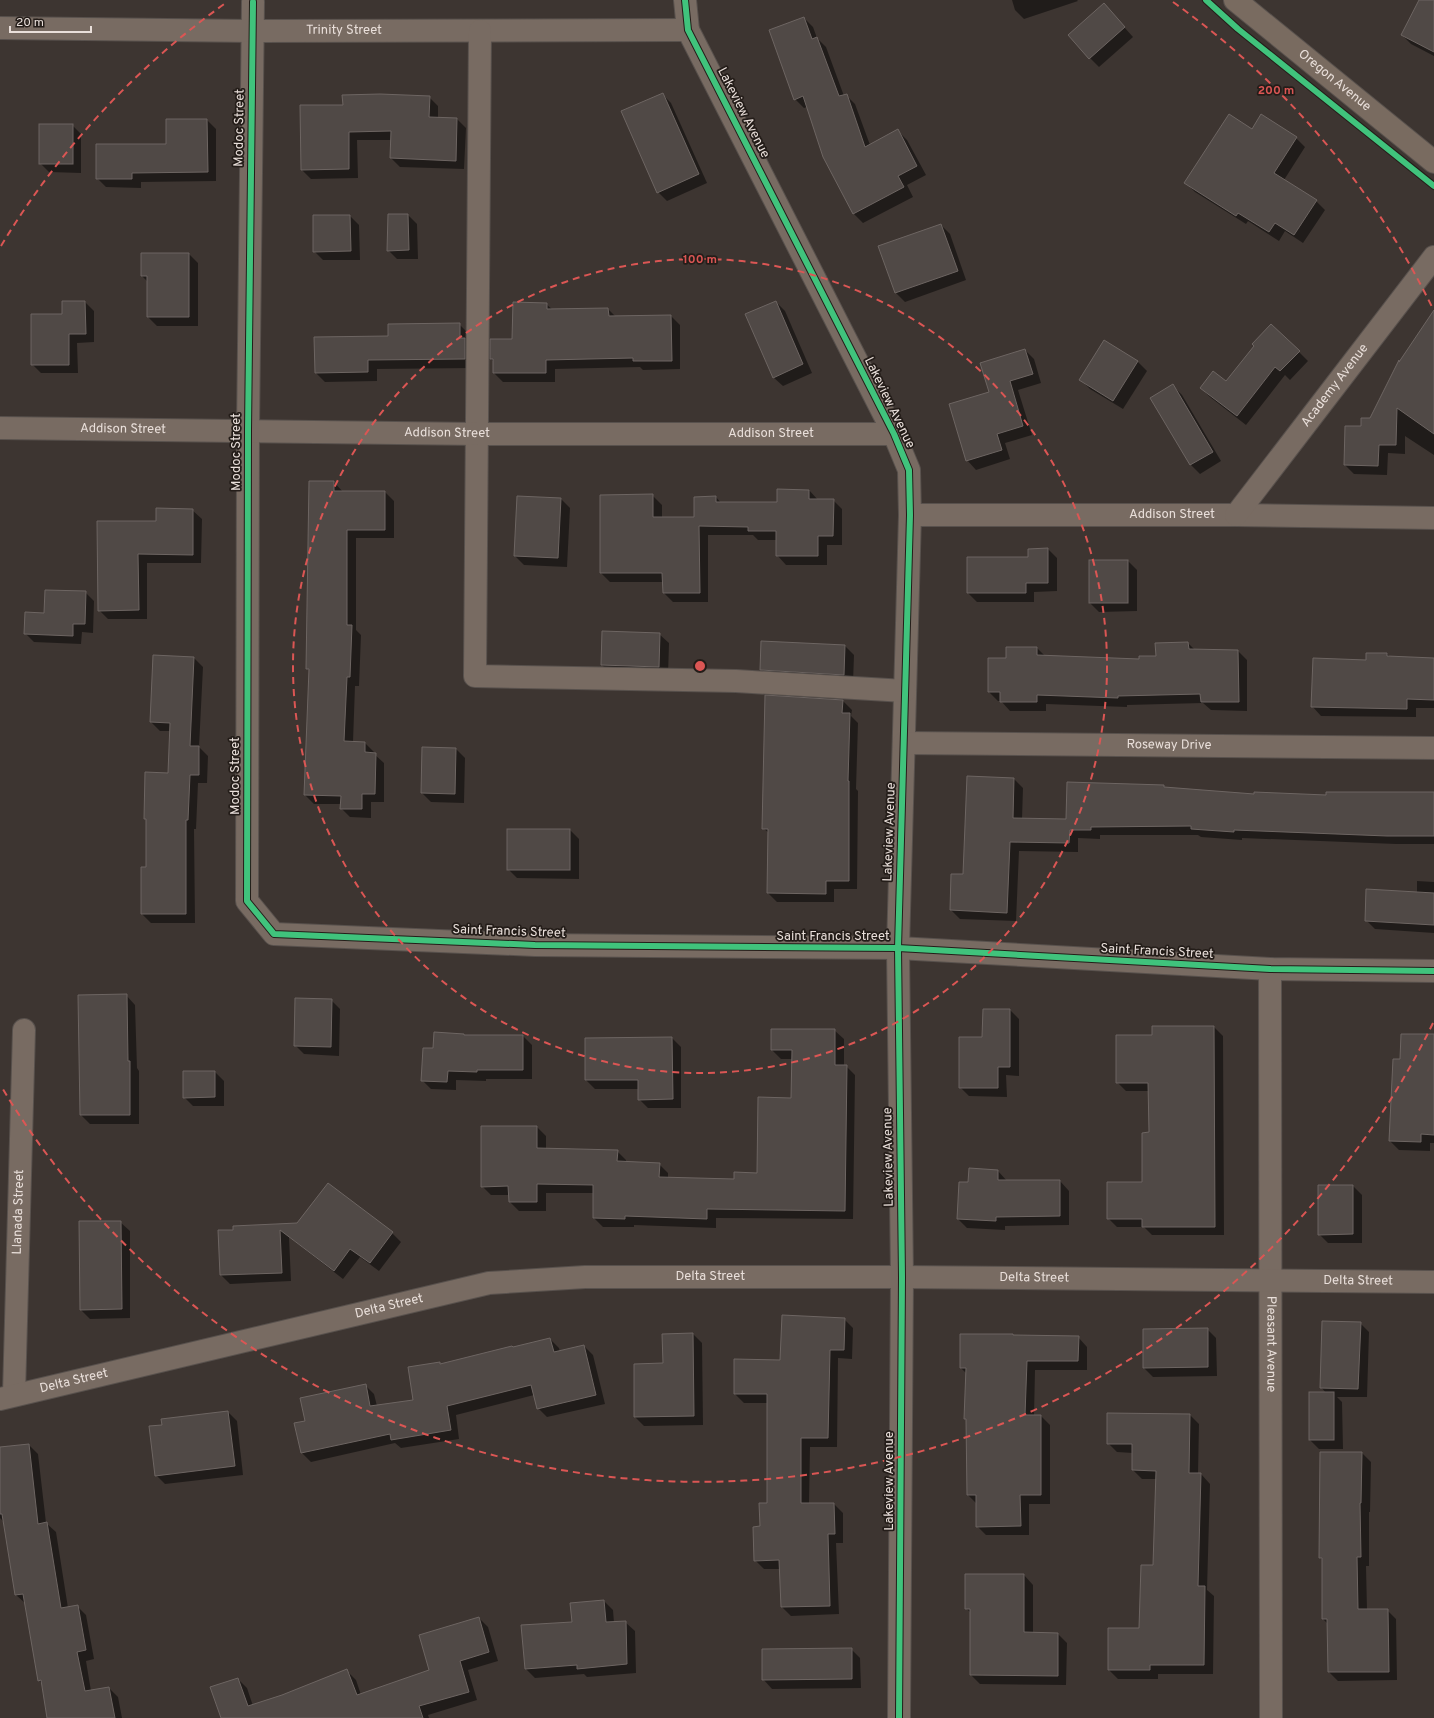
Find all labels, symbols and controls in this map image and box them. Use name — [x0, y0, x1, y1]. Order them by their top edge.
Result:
scale bar — [10, 8, 91, 34]
text: 20 m — [16, 15, 44, 31]
street label: Trinity Street — [306, 23, 382, 39]
street label: Oregon Avenue — [1295, 46, 1374, 115]
street label: Lakeview Avenue — [713, 65, 773, 161]
text: 200 m — [1258, 83, 1294, 99]
street label: Modoc Street — [231, 89, 249, 167]
text: 100 m — [683, 252, 717, 268]
street label: Academy Avenue — [1298, 341, 1372, 430]
street label: Lakeview Avenue — [860, 355, 918, 451]
street label: Modoc Street — [229, 413, 245, 491]
street label: Addison Street — [80, 421, 166, 438]
street label: Addison Street — [404, 425, 490, 442]
street label: Addison Street — [728, 426, 814, 442]
street label: Addison Street — [1129, 507, 1215, 523]
centre of rings — [693, 659, 707, 673]
street label: Modoc Street — [228, 737, 244, 815]
street label: Roseway Drive — [1126, 737, 1212, 754]
street label: Lakeview Avenue — [880, 782, 900, 882]
street label: Saint Francis Street — [452, 922, 566, 942]
street label: Saint Francis Street — [776, 929, 890, 945]
street label: Saint Francis Street — [1100, 941, 1214, 963]
street label: Lakeview Avenue — [880, 1107, 898, 1207]
street label: Llanada Street — [10, 1169, 28, 1255]
street label: Delta Street — [675, 1269, 745, 1285]
street label: Delta Street — [999, 1270, 1069, 1287]
street label: Delta Street — [1323, 1273, 1393, 1290]
street label: Delta Street — [353, 1291, 425, 1323]
street label: Pleasant Avenue — [1262, 1296, 1279, 1392]
street label: Delta Street — [38, 1366, 110, 1397]
street label: Lakeview Avenue — [882, 1431, 898, 1531]

